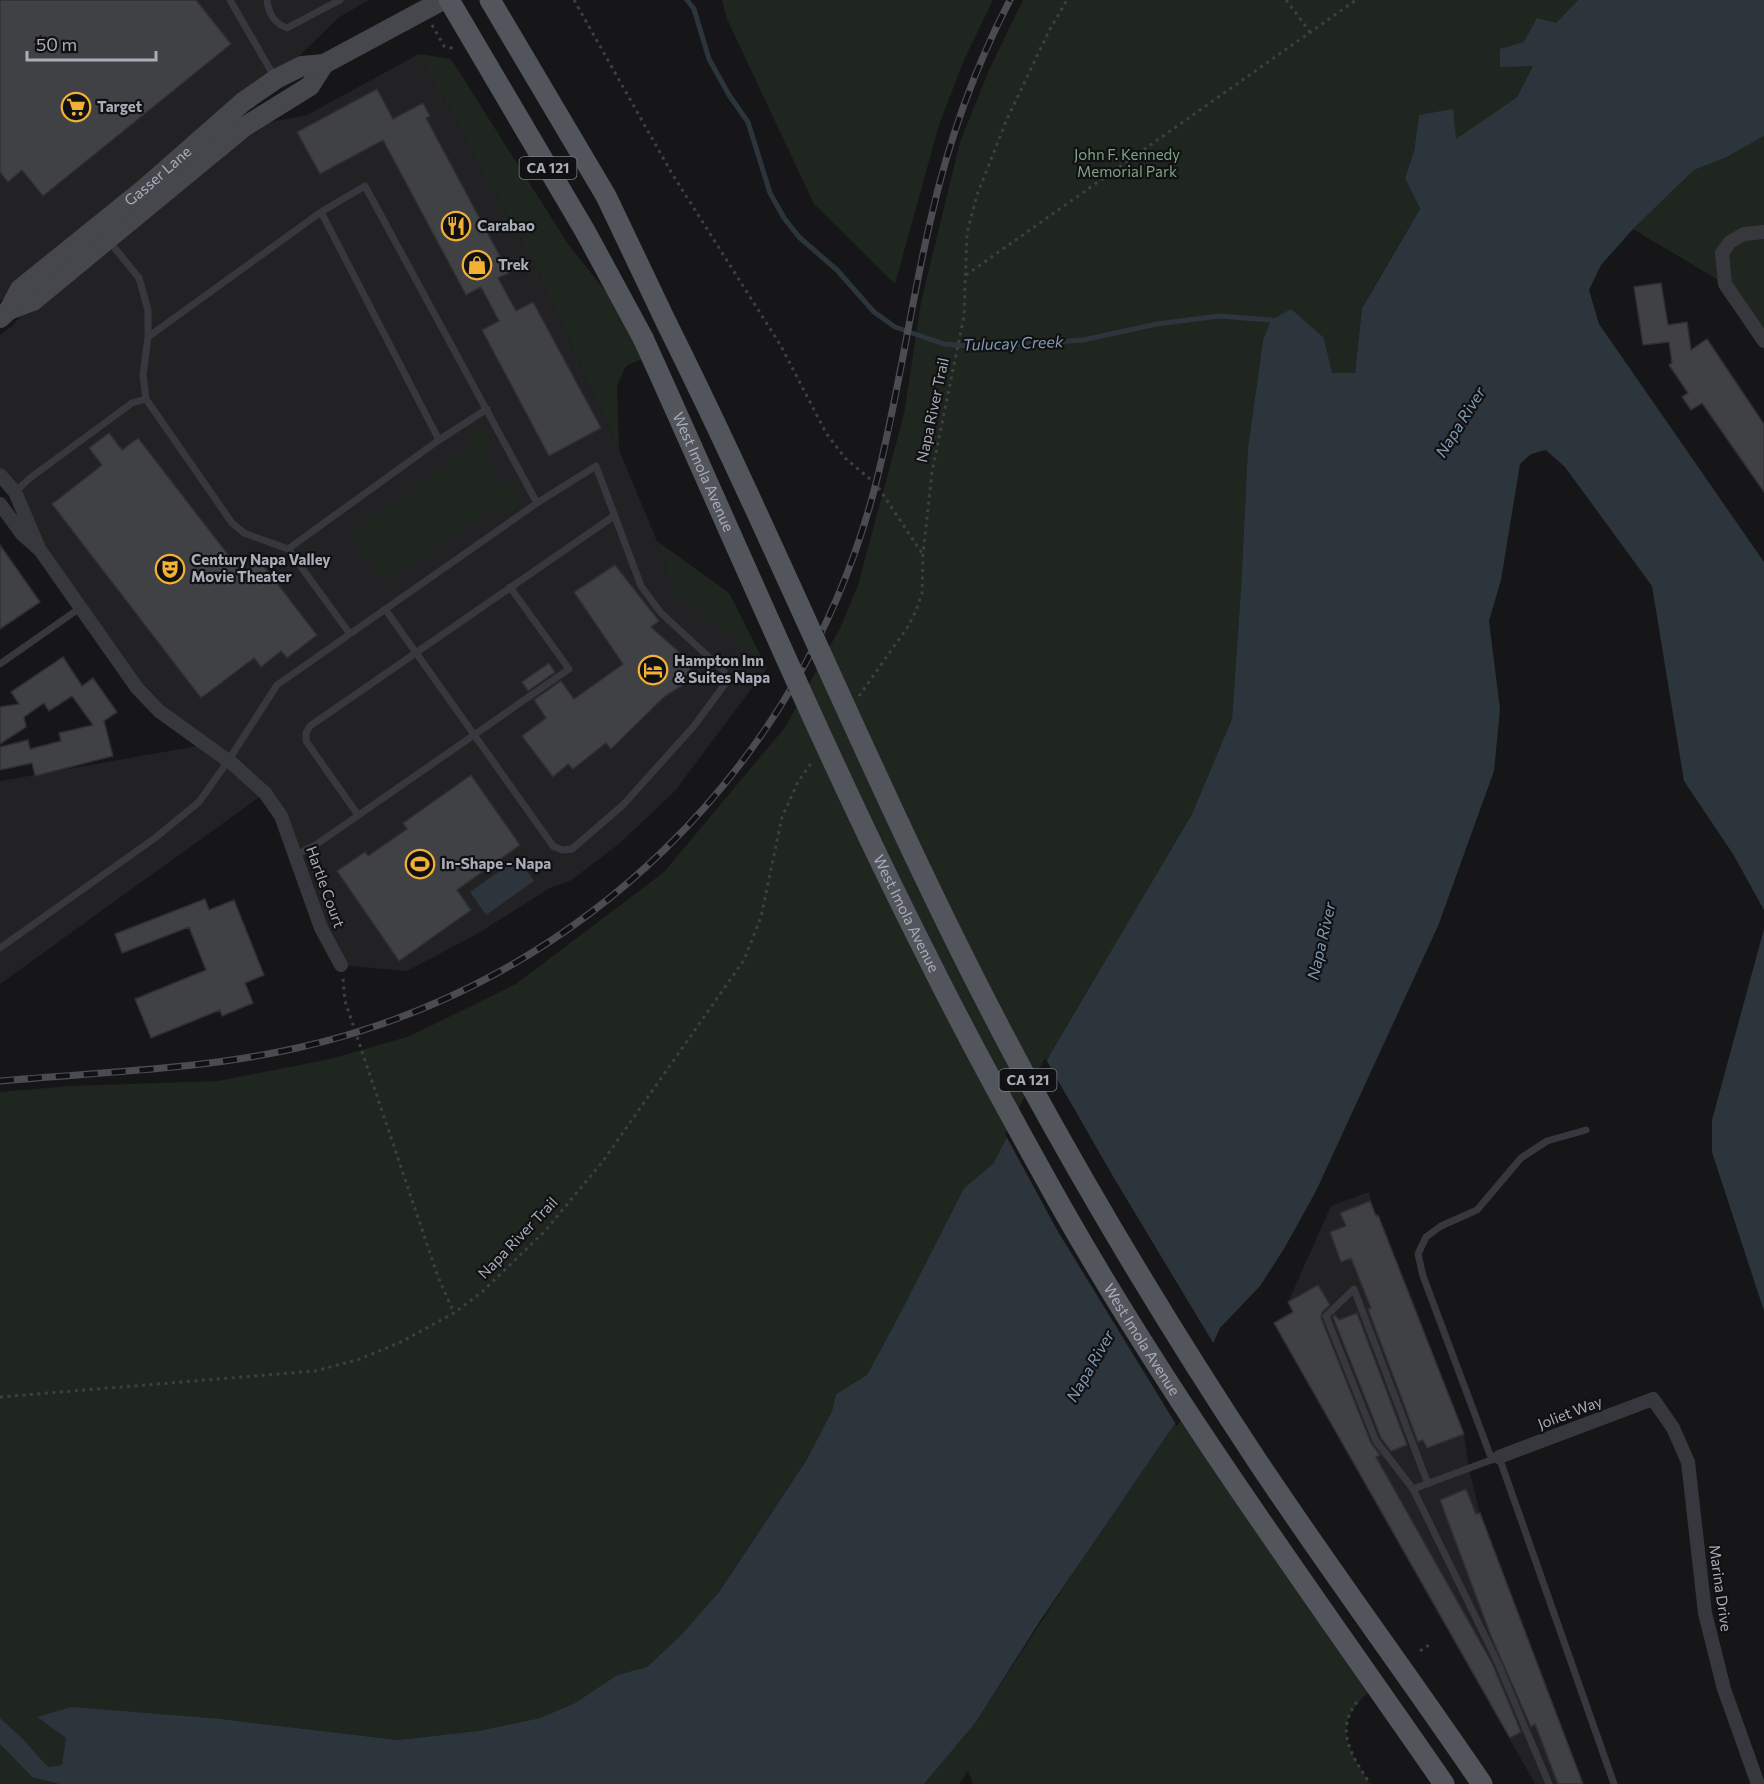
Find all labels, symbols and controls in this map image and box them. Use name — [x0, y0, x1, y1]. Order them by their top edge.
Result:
scale bar — [27, 24, 156, 62]
text: 50 m — [36, 33, 77, 55]
supermarket icon: Target — [60, 91, 92, 123]
place label: Target — [97, 97, 142, 115]
street label: Gasser Lane — [120, 142, 194, 209]
park label: John F. Kennedy Memorial Park — [1074, 145, 1180, 180]
road number: CA 121 — [520, 157, 576, 179]
restaurant icon: Carabao — [440, 210, 472, 242]
place label: Carabao — [477, 216, 535, 234]
shop icon: Trek — [461, 249, 493, 281]
place label: Trek — [498, 255, 530, 273]
water label: Tulucay Creek — [962, 331, 1064, 354]
street label: Napa River Trail — [912, 356, 952, 464]
water label: Napa River — [1431, 383, 1489, 460]
street label: West Imola Avenue — [670, 409, 738, 534]
place label: Century Napa Valley Movie Theater — [191, 550, 331, 585]
theatre icon: Century Napa Valley Movie Theater — [154, 553, 186, 585]
place label: Hampton Inn & Suites Napa — [674, 651, 770, 686]
hotel icon: Hampton Inn & Suites Napa — [637, 654, 669, 686]
street label: Hartle Court — [303, 843, 349, 930]
sports icon: In-Shape - Napa — [404, 848, 436, 880]
street label: West Imola Avenue — [870, 852, 944, 975]
place label: In-Shape - Napa — [441, 854, 551, 872]
water label: Napa River — [1302, 900, 1339, 982]
road number: CA 121 — [1000, 1069, 1056, 1091]
street label: Napa River Trail — [474, 1193, 561, 1282]
street label: West Imola Avenue — [1100, 1280, 1184, 1399]
water label: Napa River — [1062, 1326, 1118, 1405]
street label: Joliet Way — [1535, 1391, 1605, 1433]
street label: Marina Drive — [1706, 1543, 1736, 1632]

